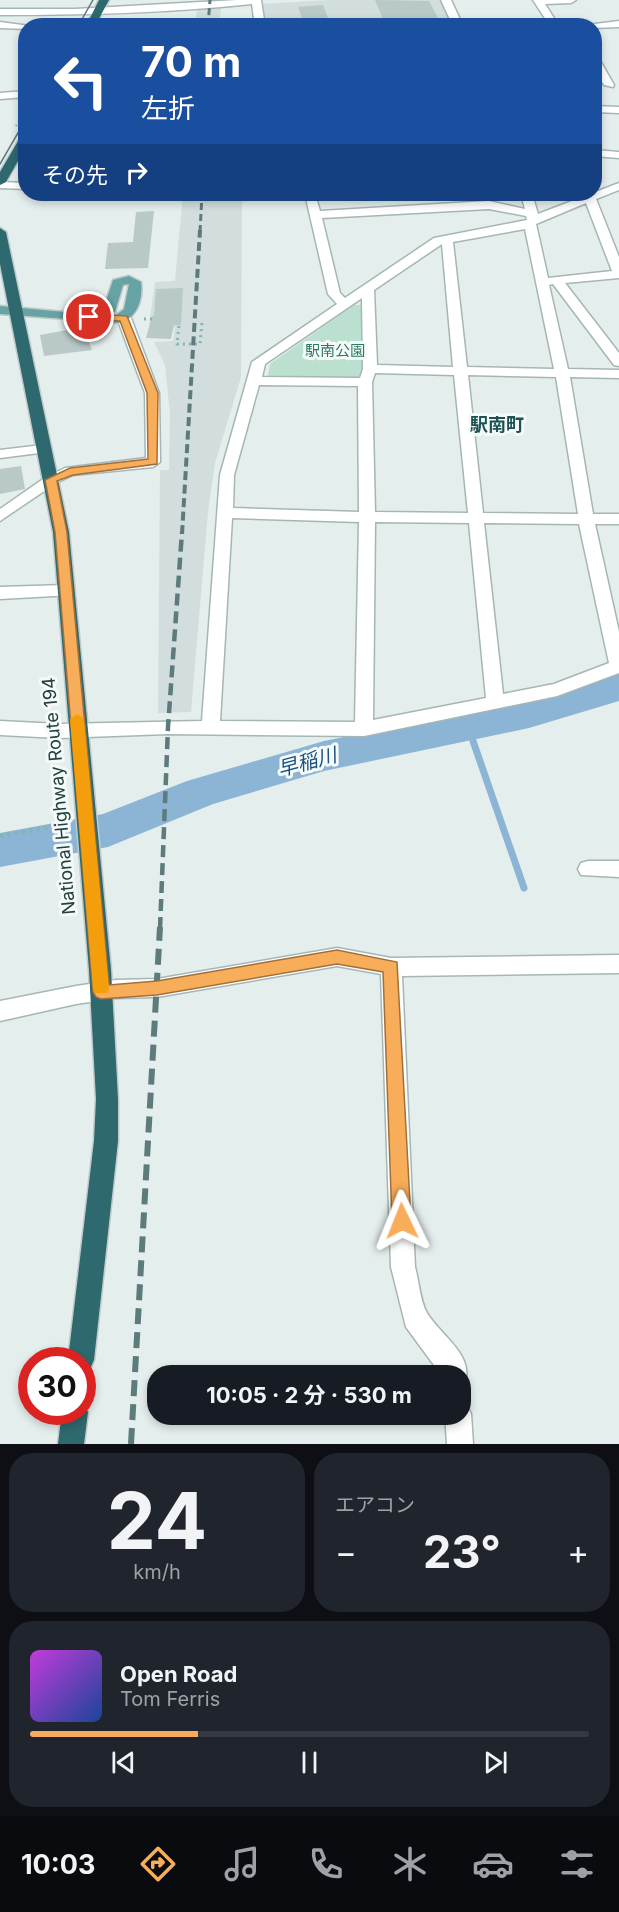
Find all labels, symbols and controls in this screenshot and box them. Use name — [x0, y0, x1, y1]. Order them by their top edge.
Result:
text: 70 m — [141, 36, 241, 87]
icon: left — [42, 42, 120, 120]
text: 左折 — [141, 92, 195, 125]
icon: right — [120, 156, 153, 189]
text: その先 — [42, 162, 108, 188]
pin — [63, 291, 114, 342]
icon: arrive — [72, 300, 105, 333]
park label: 駅南公園 — [305, 341, 365, 360]
district label: 駅南町 — [470, 414, 524, 435]
street label: National Highway Route 194 — [38, 676, 79, 916]
water label: 早稲川 — [275, 742, 341, 781]
position arrow — [370, 1189, 434, 1253]
speed limit sign: 30 — [18, 1347, 96, 1425]
text: 10:05 · 2 分 · 530 m — [206, 1382, 412, 1408]
text: 24 — [107, 1473, 207, 1568]
text: エアコン — [335, 1493, 415, 1517]
text: 23° — [423, 1524, 501, 1579]
text: − — [335, 1532, 357, 1572]
text: + — [567, 1532, 589, 1572]
text: km/h — [133, 1560, 181, 1584]
text: Open Road — [120, 1661, 237, 1687]
text: Tom Ferris — [120, 1687, 220, 1711]
icon: previous — [107, 1746, 140, 1779]
icon: pause — [293, 1746, 326, 1779]
icon: next — [479, 1746, 512, 1779]
icon: directions — [137, 1843, 179, 1885]
icon: music — [221, 1843, 263, 1885]
icon: phone — [305, 1843, 347, 1885]
icon: climate — [389, 1843, 431, 1885]
icon: car — [472, 1843, 514, 1885]
icon: filters — [556, 1843, 598, 1885]
text: 10:03 — [21, 1848, 95, 1881]

